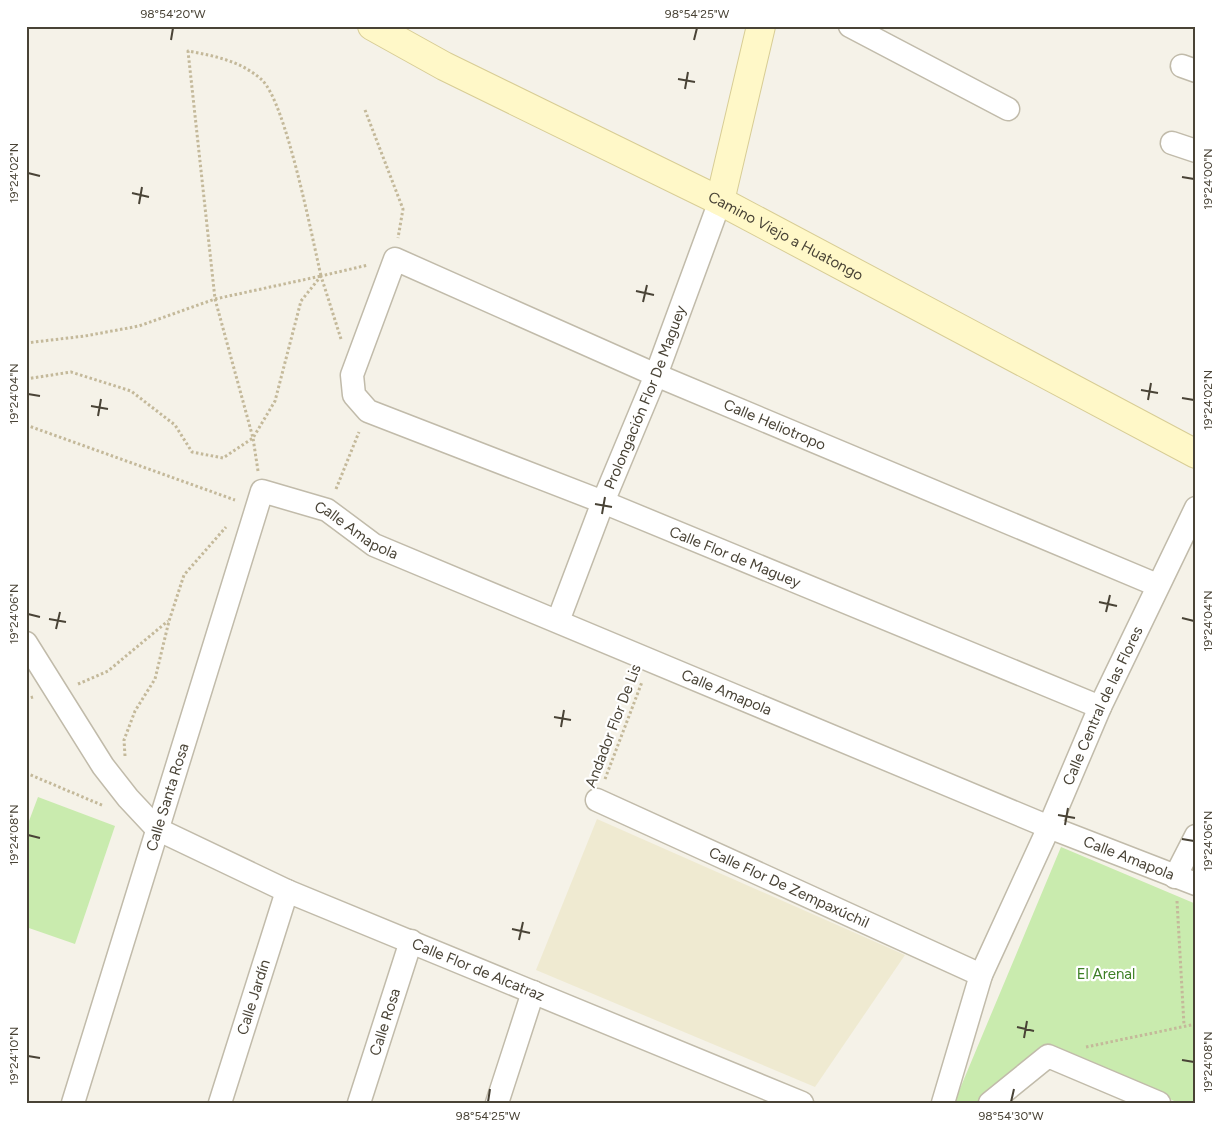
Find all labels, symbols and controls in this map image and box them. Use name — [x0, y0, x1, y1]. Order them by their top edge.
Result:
text: 98°54'20"W — [140, 7, 206, 21]
text: 98°54'25"W — [665, 7, 730, 21]
text: 19°24'02"N — [7, 143, 21, 203]
text: 19°24'00"N — [1201, 148, 1215, 210]
street label: Camino Viejo a Huatongo — [705, 188, 867, 285]
street label: Prolongación Flor De Maguey — [600, 303, 690, 492]
text: 19°24'04"N — [7, 363, 21, 425]
text: 19°24'02"N — [1201, 370, 1215, 430]
street label: Calle Heliotropo — [721, 395, 829, 454]
street label: Calle Amapola — [313, 498, 401, 563]
street label: Calle Flor de Maguey — [667, 522, 803, 592]
text: 19°24'06"N — [7, 584, 21, 644]
text: 19°24'04"N — [1201, 590, 1215, 652]
street label: Calle Central de las Flores — [1059, 623, 1147, 788]
street label: Andador Flor De Lis — [581, 662, 645, 790]
street label: Calle Amapola — [679, 665, 774, 719]
street label: Calle Santa Rosa — [142, 741, 193, 853]
text: 19°24'08"N — [7, 805, 21, 865]
text: 19°24'06"N — [1201, 811, 1215, 871]
street label: Calle Amapola — [1081, 832, 1177, 884]
street label: Calle Flor De Zempaxúchil — [706, 843, 872, 932]
street label: Calle Flor de Alcatraz — [409, 934, 547, 1005]
street label: Calle Jardín — [233, 957, 274, 1037]
park label: El Arenal — [1077, 965, 1135, 983]
street label: Calle Rosa — [366, 986, 404, 1058]
text: 19°24'10"N — [7, 1027, 21, 1085]
text: 19°24'08"N — [1201, 1032, 1215, 1092]
text: 98°54'25"W — [456, 1109, 521, 1123]
text: 98°54'30"W — [979, 1109, 1044, 1123]

